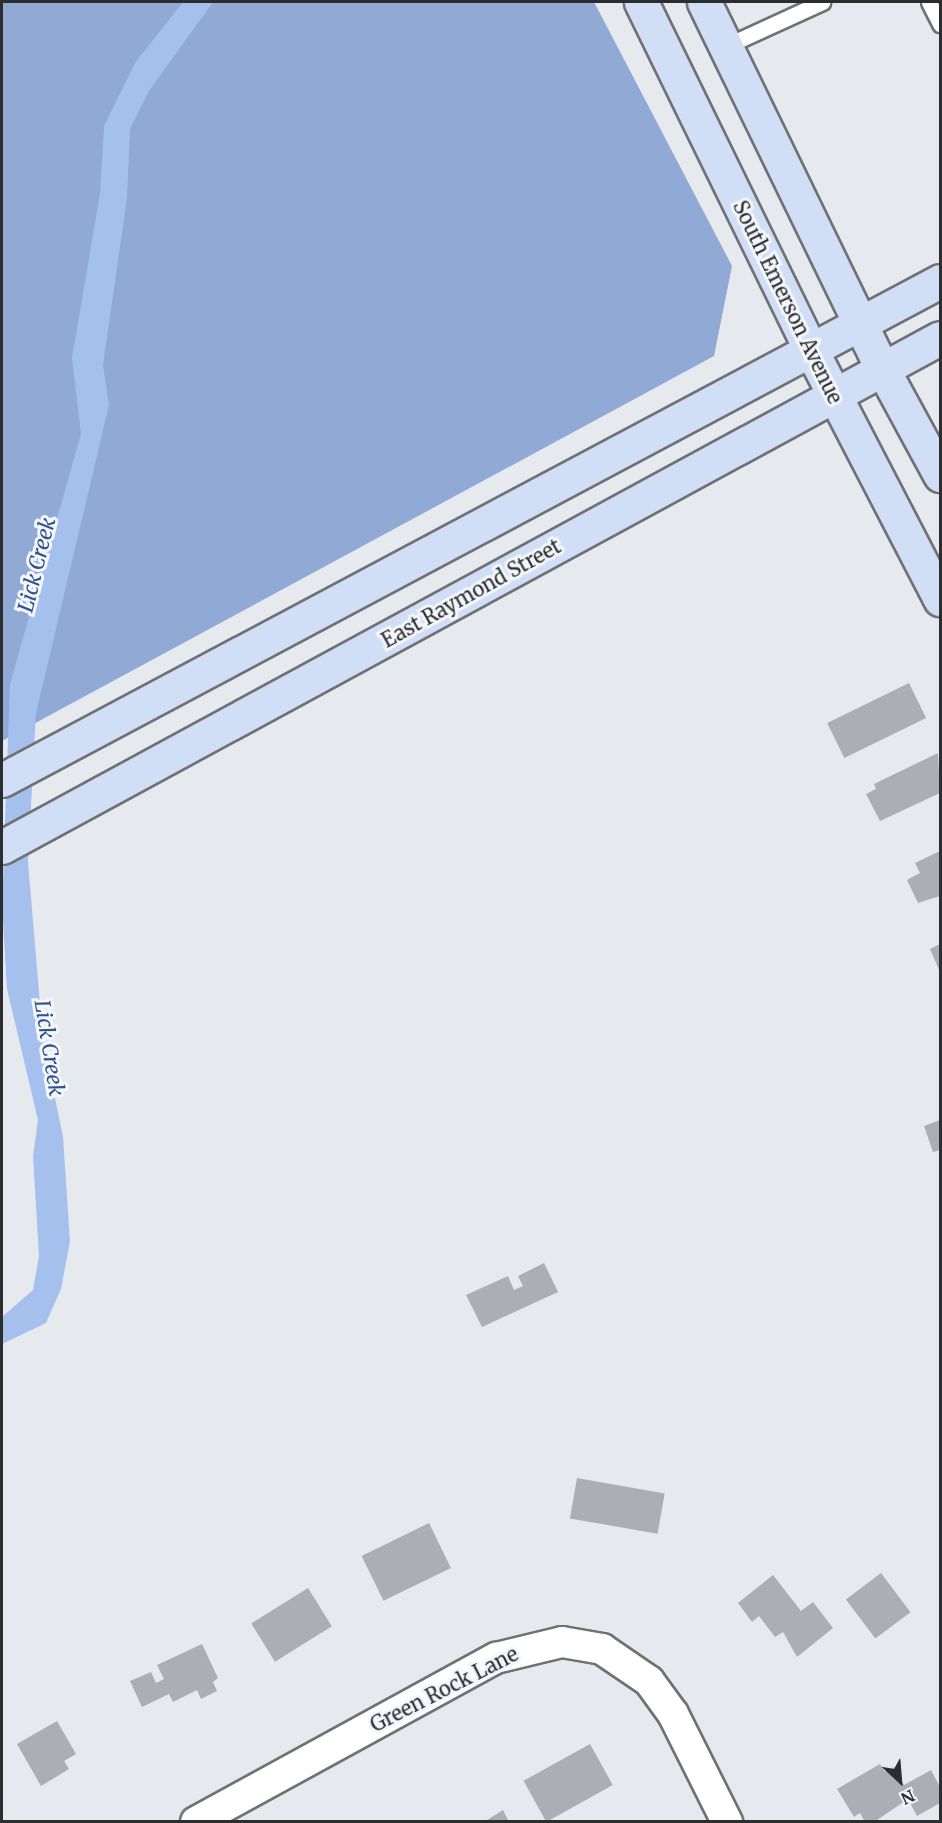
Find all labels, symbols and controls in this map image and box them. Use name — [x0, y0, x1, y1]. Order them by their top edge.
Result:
street label: South Emerson Avenue — [728, 197, 848, 407]
water label: Lick Creek — [13, 515, 61, 615]
street label: East Raymond Street — [377, 534, 565, 652]
water label: Lick Creek — [29, 998, 69, 1098]
street label: Green Rock Lane — [366, 1641, 522, 1737]
north arrow — [870, 1751, 930, 1811]
text: N — [898, 1785, 918, 1809]

